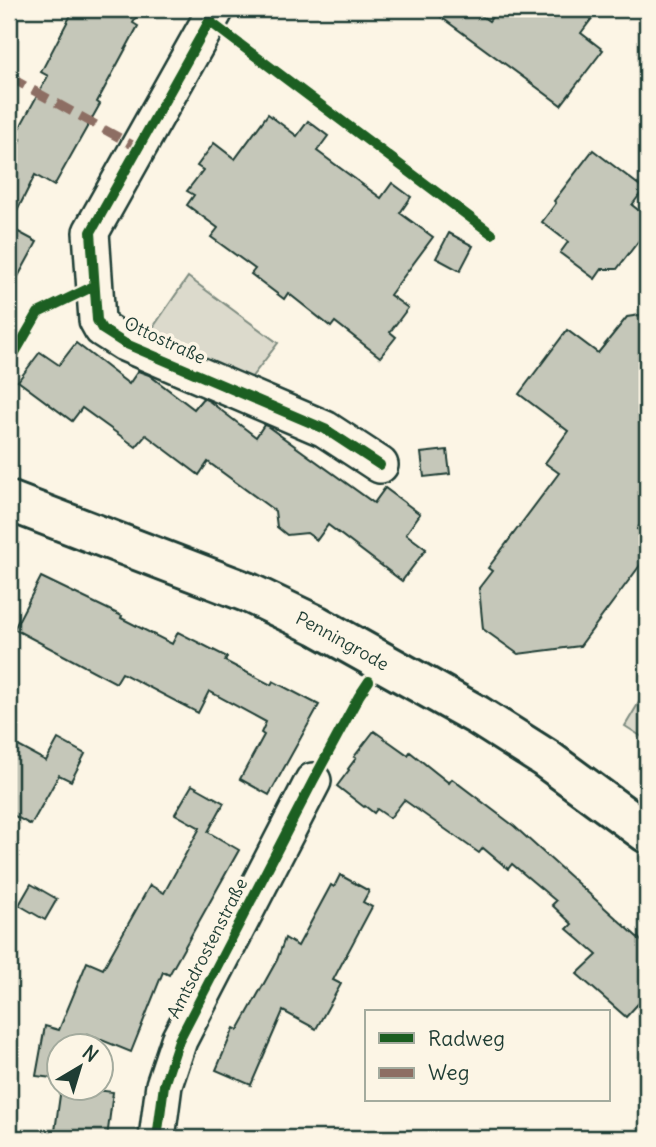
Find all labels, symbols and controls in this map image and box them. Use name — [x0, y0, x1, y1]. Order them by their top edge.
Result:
street label: Ottostraße — [121, 311, 209, 369]
street label: Penningrode — [292, 606, 393, 675]
street label: Amtsdrostenstraße — [162, 874, 252, 1022]
legend — [365, 1010, 610, 1102]
text: Radweg — [428, 1025, 505, 1052]
north arrow — [46, 1032, 116, 1102]
text: N — [78, 1040, 103, 1067]
text: Weg — [428, 1059, 469, 1086]

